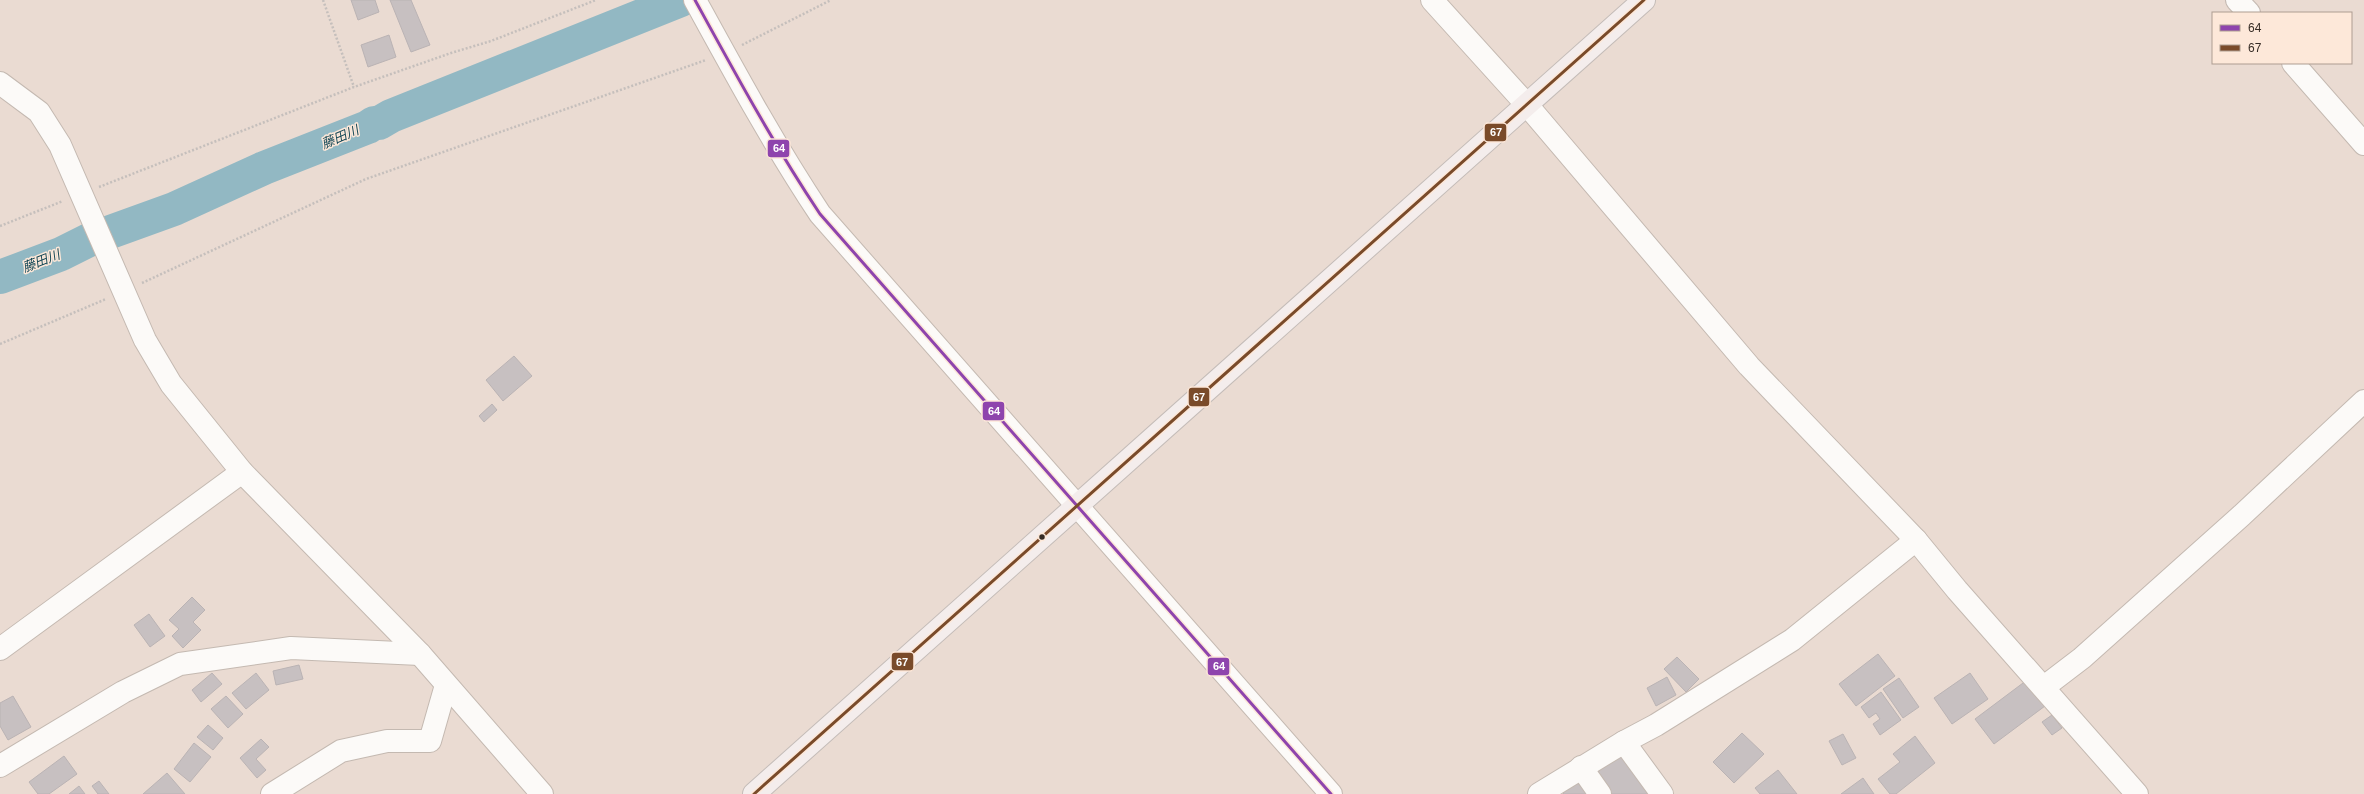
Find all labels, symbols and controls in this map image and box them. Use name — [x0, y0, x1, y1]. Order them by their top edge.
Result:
legend — [2212, 12, 2352, 64]
text: 64 — [2248, 21, 2262, 35]
text: 67 — [2248, 41, 2262, 55]
water label: 藤田川 — [319, 122, 363, 152]
line badge: 67 — [1484, 123, 1507, 142]
text: 67 — [1490, 126, 1502, 138]
line badge: 64 — [767, 139, 790, 158]
text: 64 — [773, 142, 786, 154]
water label: 藤田川 — [20, 246, 64, 275]
line badge: 67 — [1188, 387, 1210, 407]
text: 67 — [1193, 391, 1205, 403]
line badge: 64 — [982, 401, 1005, 421]
text: 64 — [988, 405, 1001, 417]
unlabelled marker — [1037, 532, 1047, 542]
line badge: 67 — [891, 652, 914, 671]
text: 67 — [896, 656, 908, 668]
line badge: 64 — [1207, 657, 1230, 676]
text: 64 — [1213, 660, 1226, 672]

